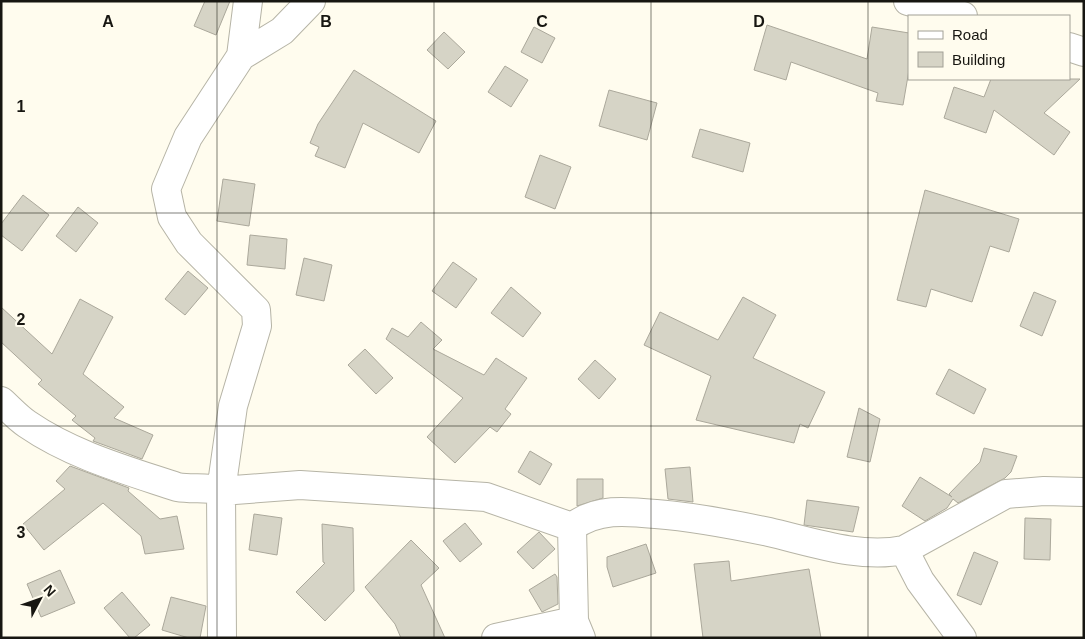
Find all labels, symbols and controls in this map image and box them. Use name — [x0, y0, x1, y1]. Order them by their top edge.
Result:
text: A — [102, 13, 114, 30]
text: B — [320, 13, 332, 30]
text: C — [536, 13, 548, 30]
text: D — [753, 13, 765, 30]
legend — [908, 15, 1070, 80]
text: Road — [952, 26, 988, 43]
text: Building — [952, 51, 1005, 68]
text: 1 — [17, 98, 26, 115]
text: 2 — [17, 311, 26, 328]
text: 3 — [17, 524, 26, 541]
north arrow — [15, 574, 65, 624]
text: N — [40, 581, 59, 600]

